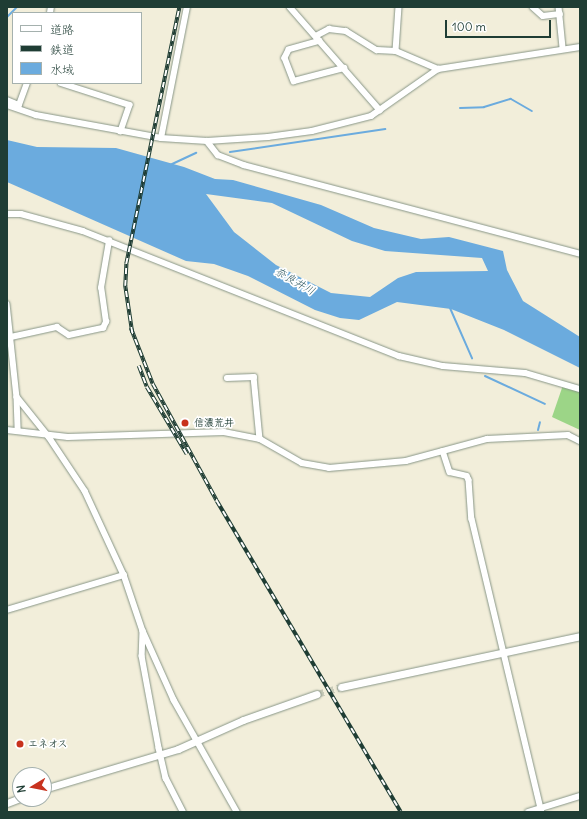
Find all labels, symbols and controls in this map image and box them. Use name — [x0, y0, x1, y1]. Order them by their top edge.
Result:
legend — [12, 12, 142, 84]
scale bar — [447, 12, 553, 38]
text: 100 m — [452, 19, 486, 34]
text: 道路 — [50, 22, 74, 37]
text: 鉄道 — [50, 42, 74, 57]
text: 水域 — [50, 62, 74, 77]
water label: 奈良井川 — [273, 264, 317, 298]
marker: 信濃荒井 — [179, 417, 191, 429]
place label: 信濃荒井 — [194, 417, 234, 429]
place label: エネオス — [28, 738, 68, 750]
marker: エネオス — [15, 739, 25, 749]
north arrow — [12, 767, 52, 807]
text: N — [14, 784, 29, 794]

